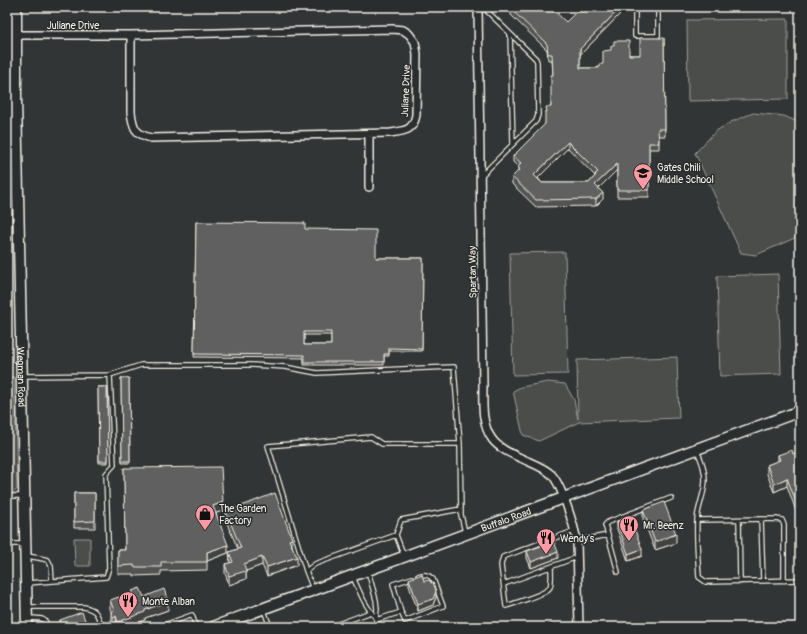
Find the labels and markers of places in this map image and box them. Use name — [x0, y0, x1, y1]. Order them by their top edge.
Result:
school or university icon: Gates Chili Middle School — [632, 162, 654, 190]
place label: Gates Chili Middle School — [657, 162, 714, 186]
shop icon: The Garden Factory — [194, 503, 216, 531]
place label: The Garden Factory — [219, 503, 267, 527]
restaurant icon: Mr. Beenz — [618, 514, 640, 542]
place label: Mr. Beenz — [643, 520, 684, 532]
restaurant icon: Wendy's — [535, 527, 557, 555]
place label: Wendy's — [560, 533, 595, 545]
restaurant icon: Monte Alban — [117, 590, 139, 618]
place label: Monte Alban — [142, 596, 195, 608]

